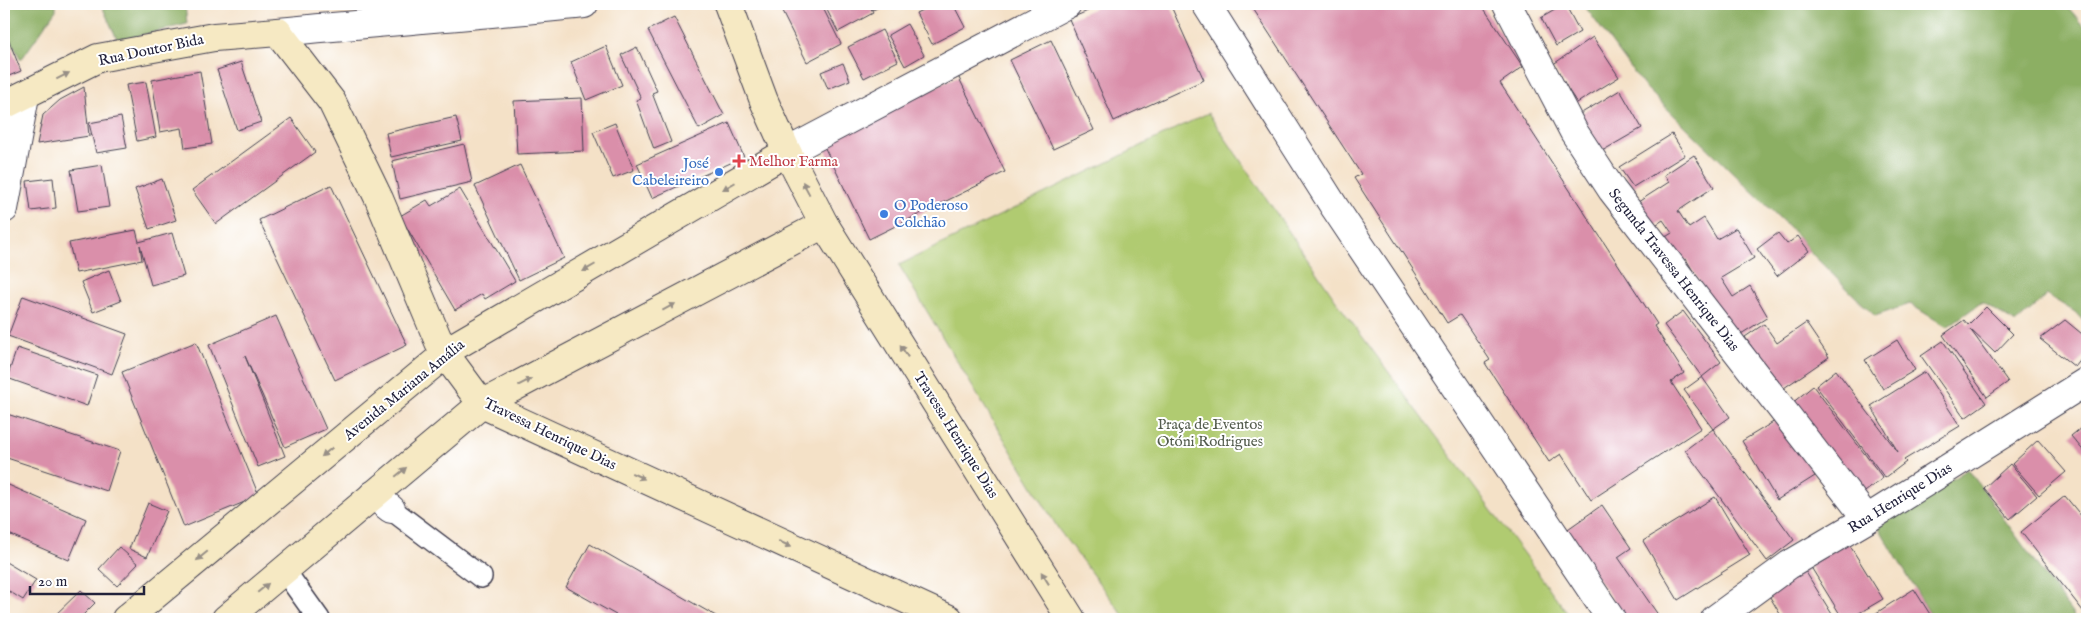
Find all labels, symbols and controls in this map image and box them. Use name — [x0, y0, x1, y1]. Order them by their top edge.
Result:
street label: Rua Doutor Bida — [97, 29, 206, 70]
one-way arrow — [56, 72, 71, 80]
place label: Melhor Farma — [749, 152, 839, 171]
place label: José Cabeleireiro — [632, 154, 709, 190]
marker: Melhor Farma — [733, 155, 745, 167]
marker: José Cabeleireiro — [713, 166, 725, 178]
one-way arrow — [723, 182, 736, 191]
one-way arrow — [801, 182, 810, 195]
street label: Segunda Travessa Henrique Dias — [1604, 185, 1744, 355]
place label: O Poderoso Colchão — [894, 196, 968, 232]
marker: O Poderoso Colchão — [878, 208, 890, 220]
one-way arrow — [583, 264, 596, 273]
one-way arrow — [662, 303, 677, 311]
street label: Avenida Mariana Amália — [339, 335, 469, 445]
one-way arrow — [899, 344, 908, 358]
street label: Travessa Henrique Dias — [909, 368, 1003, 502]
one-way arrow — [518, 378, 533, 386]
street label: Travessa Henrique Dias — [480, 394, 620, 474]
park label: Praça de Eventos Otóni Rodrigues — [1157, 415, 1263, 451]
one-way arrow — [321, 446, 333, 457]
street label: Rua Henrique Dias — [1844, 458, 1956, 538]
one-way arrow — [395, 467, 407, 478]
one-way arrow — [631, 472, 645, 480]
one-way arrow — [778, 540, 792, 548]
one-way arrow — [196, 550, 208, 561]
scale bar — [30, 563, 144, 595]
one-way arrow — [1041, 571, 1050, 584]
text: 20 m — [38, 572, 68, 591]
one-way arrow — [256, 582, 269, 593]

